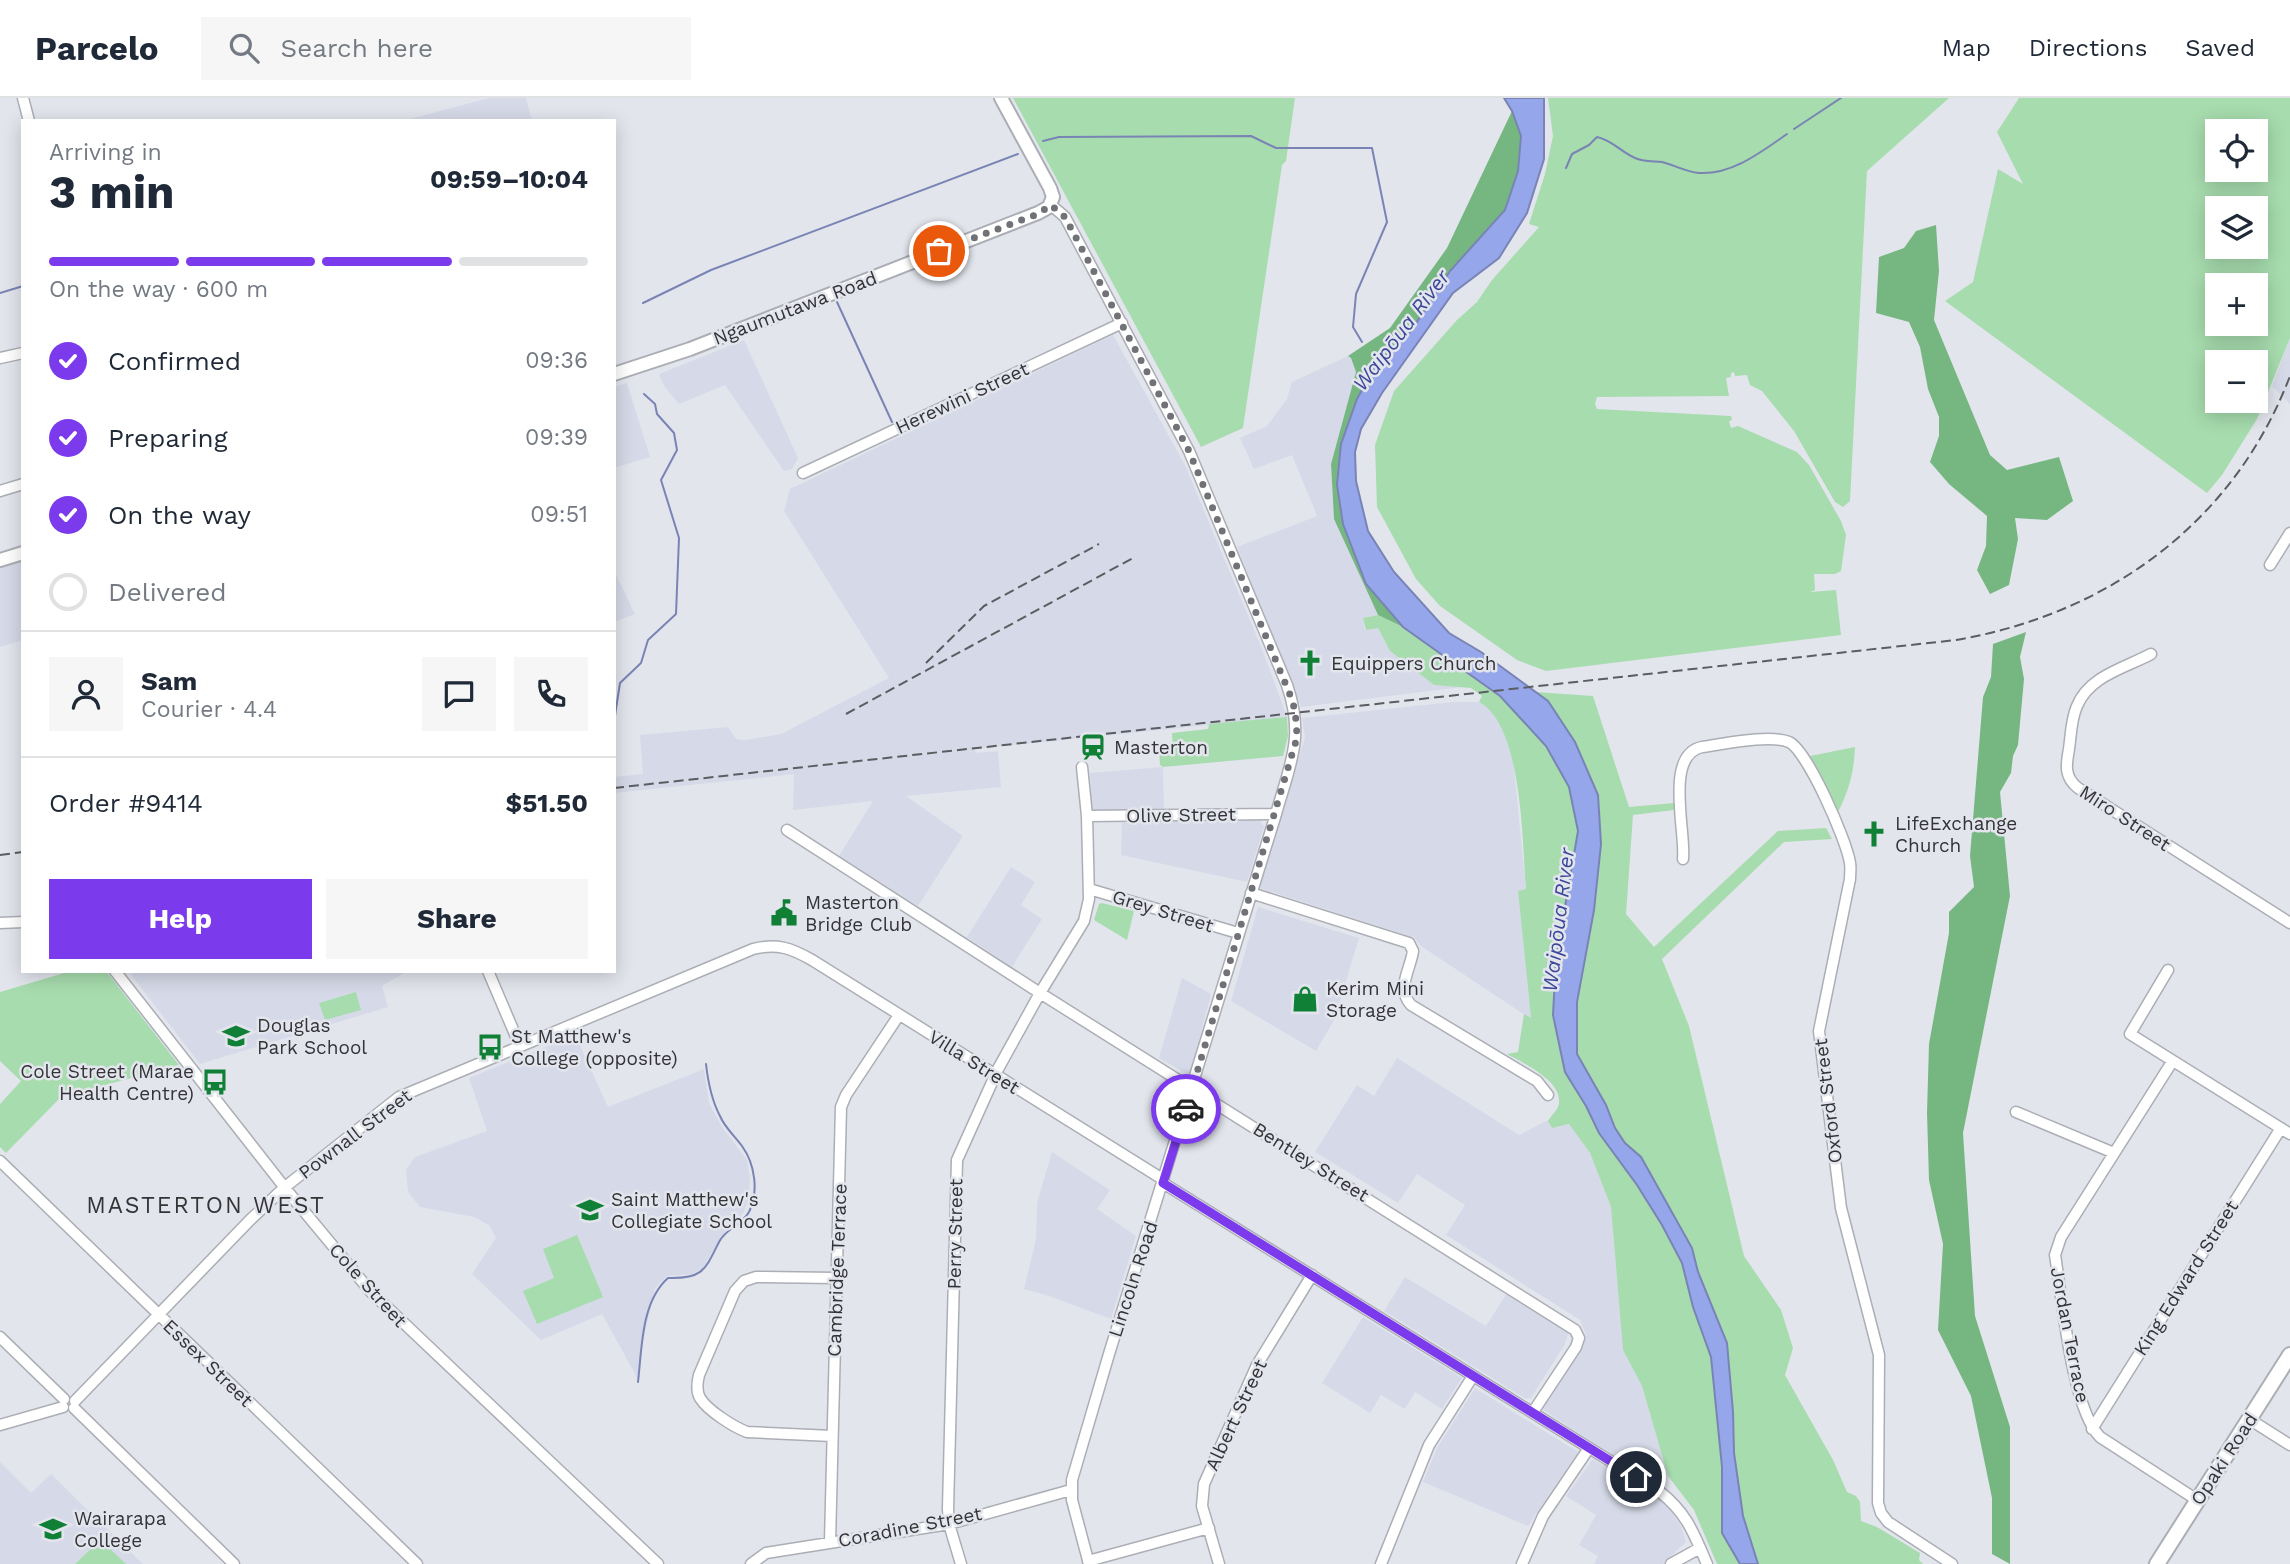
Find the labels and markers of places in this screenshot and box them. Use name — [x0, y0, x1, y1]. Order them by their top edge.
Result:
pin — [909, 221, 969, 281]
church icon: Equippers Church — [1295, 648, 1325, 678]
place label: Equippers Church — [1331, 652, 1496, 675]
station icon: Masterton — [1078, 732, 1108, 762]
place label: Masterton — [1114, 736, 1208, 759]
place label: LifeExchange Church — [1895, 812, 2017, 857]
church icon: LifeExchange Church — [1859, 819, 1889, 849]
place label: Masterton Bridge Club — [805, 891, 912, 936]
public building icon: Masterton Bridge Club — [769, 898, 799, 928]
place label: Kerim Mini Storage — [1326, 977, 1424, 1022]
shop icon: Kerim Mini Storage — [1290, 984, 1320, 1014]
place label: Douglas Park School — [257, 1014, 367, 1059]
school or university icon: Douglas Park School — [221, 1021, 251, 1051]
place label: St Matthew's College (opposite) — [511, 1025, 678, 1070]
bus stop icon: St Matthew's College (opposite) — [475, 1032, 505, 1062]
place label: Cole Street (Marae Health Centre) — [20, 1060, 194, 1105]
bus stop icon: Cole Street (Marae Health Centre) — [200, 1067, 230, 1097]
place label: Saint Matthew's Collegiate School — [611, 1188, 772, 1233]
school or university icon: Saint Matthew's Collegiate School — [575, 1195, 605, 1225]
pin — [1606, 1447, 1666, 1507]
place label: Wairarapa College — [74, 1507, 167, 1552]
school or university icon: Wairarapa College — [38, 1514, 68, 1544]

